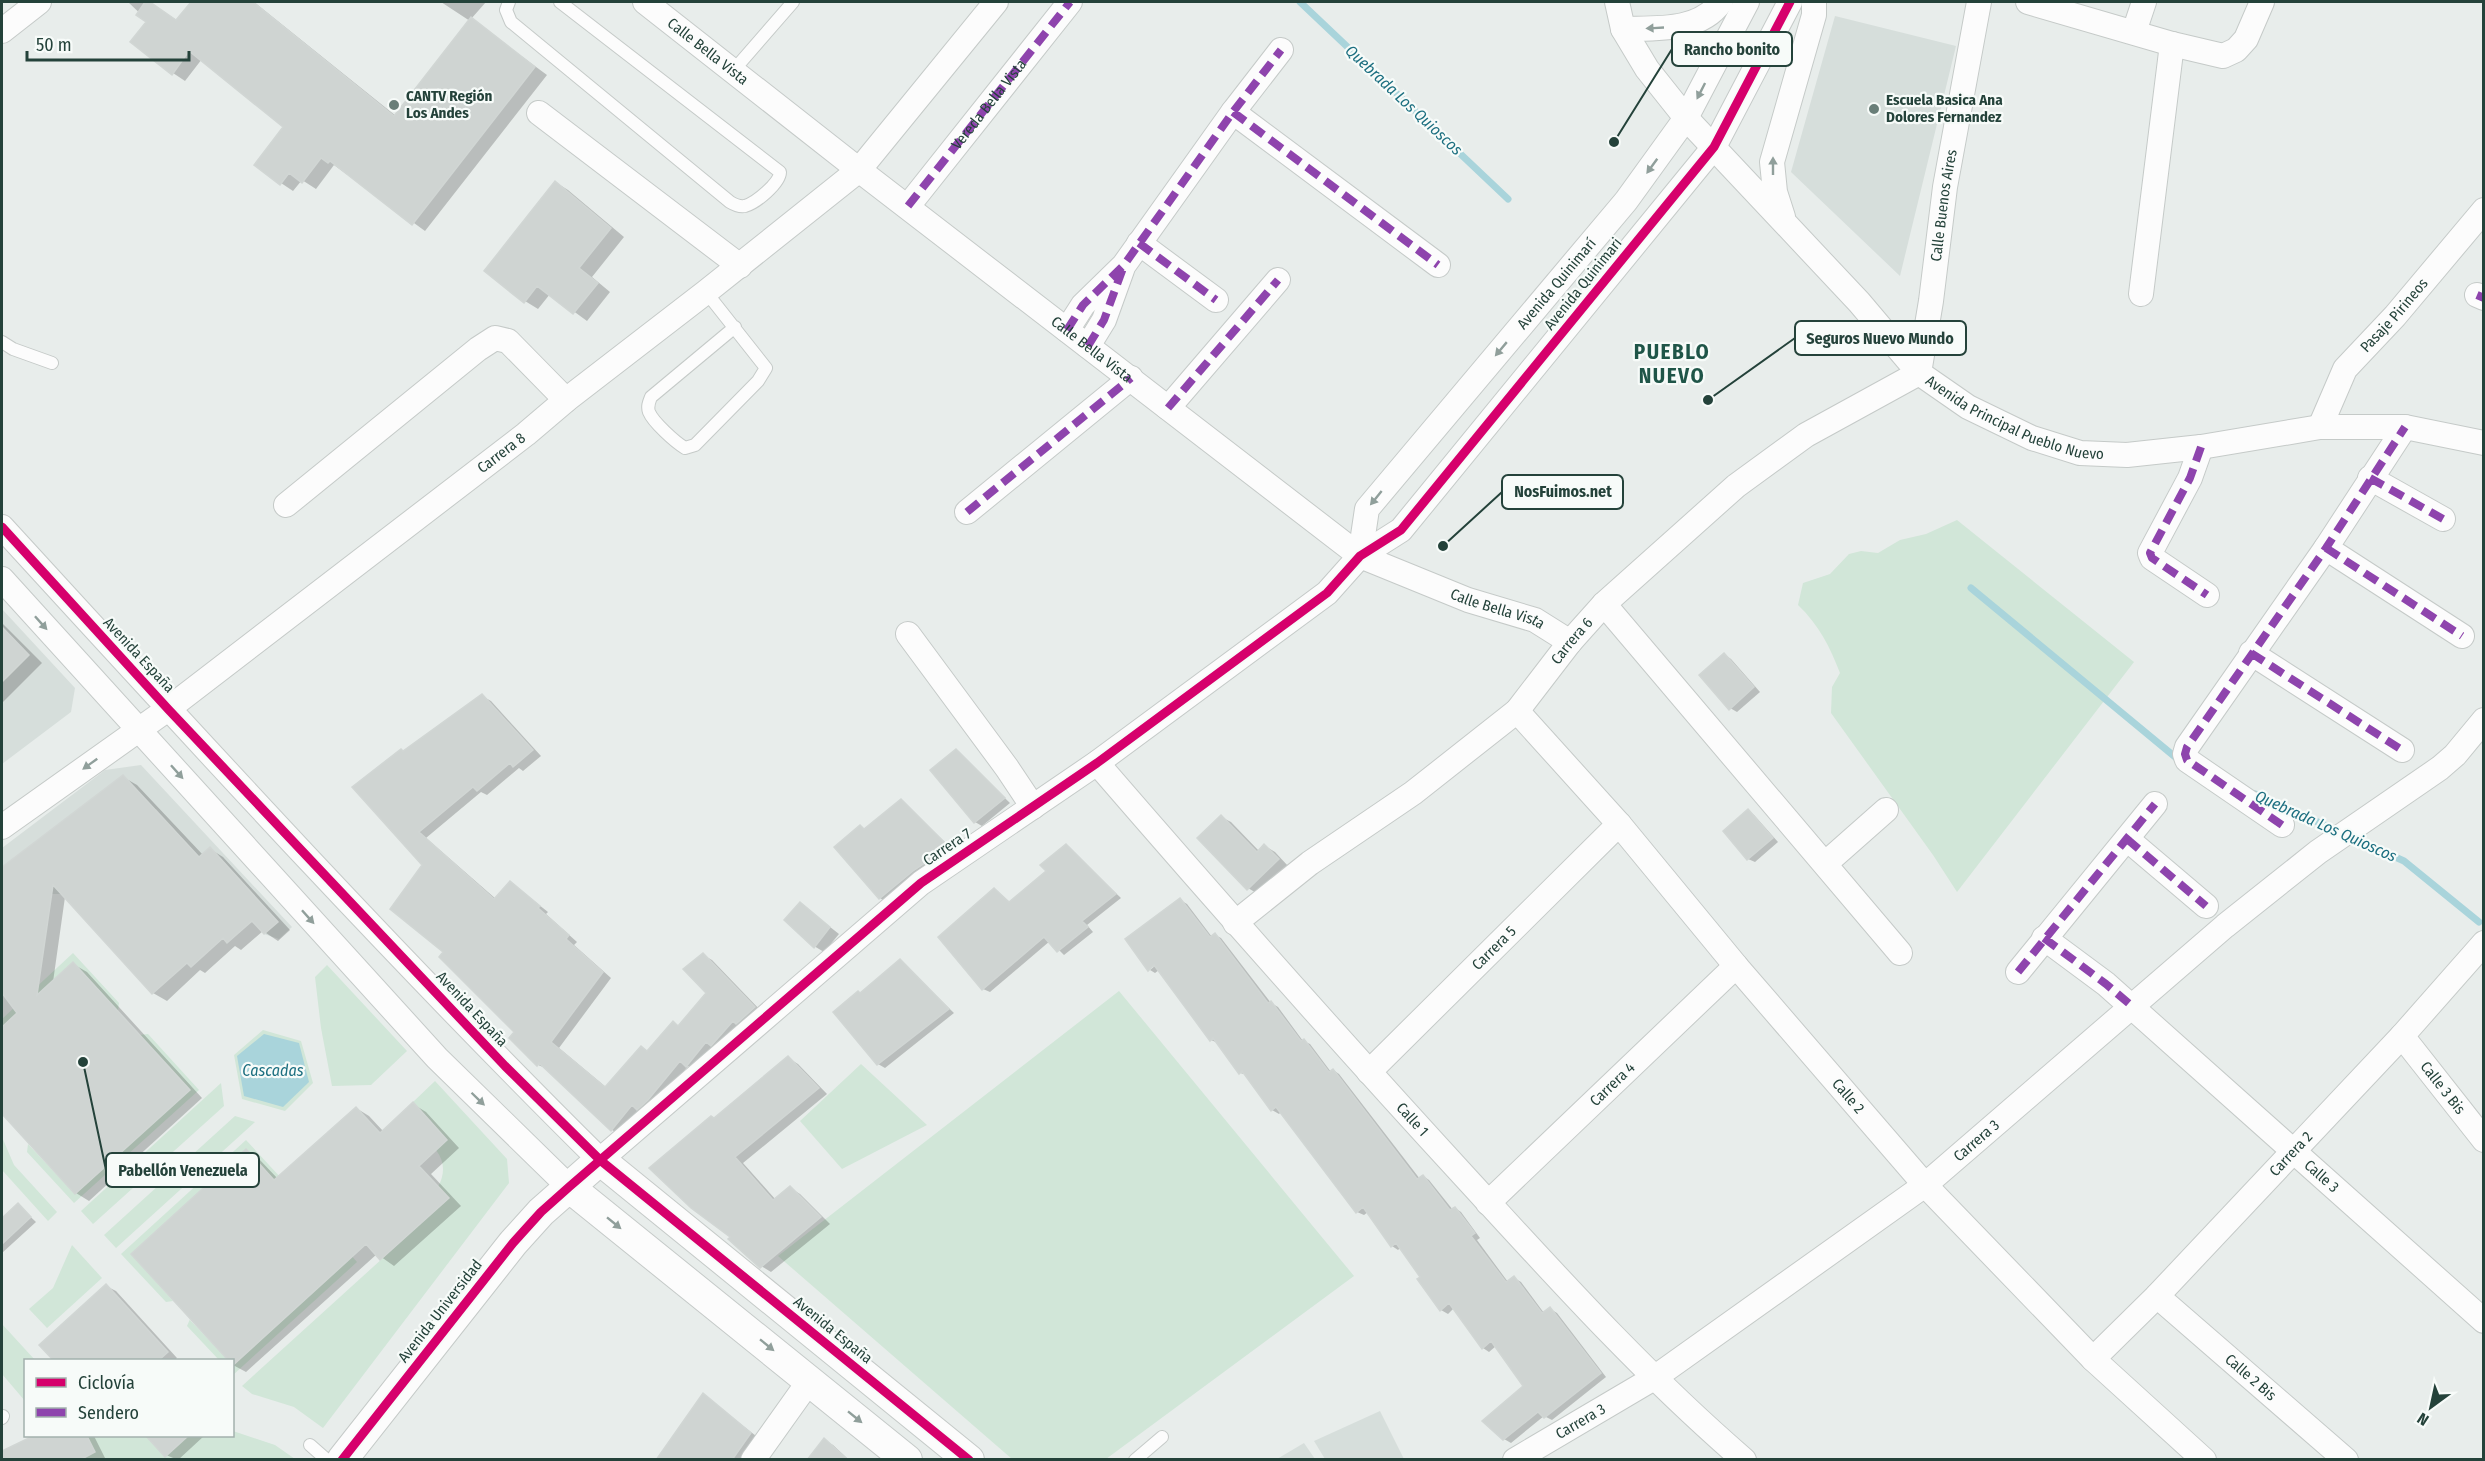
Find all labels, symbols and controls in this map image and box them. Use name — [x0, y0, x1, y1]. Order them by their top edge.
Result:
street label: Calle Bella Vista — [664, 14, 752, 89]
one-way arrow — [1646, 23, 1665, 32]
scale bar — [27, 24, 189, 62]
callout: Rancho bonito — [1672, 32, 1792, 66]
text: 50 m — [36, 34, 72, 56]
text: Rancho bonito — [1684, 40, 1780, 59]
water label: Quebrada Los Quioscos — [1342, 41, 1467, 159]
street label: Vereda Bella Vista — [948, 55, 1030, 153]
one-way arrow — [1696, 82, 1706, 99]
place label: CANTV Región Los Andes — [406, 87, 492, 122]
place label: Escuela Basica Ana Dolores Fernandez — [1886, 91, 2003, 126]
marker: CANTV Región Los Andes — [387, 98, 401, 112]
marker: Escuela Basica Ana Dolores Fernandez — [1867, 102, 1881, 116]
street label: Calle Buenos Aires — [1927, 148, 1961, 262]
one-way arrow — [1768, 156, 1778, 175]
one-way arrow — [1646, 157, 1658, 173]
street label: Avenida Quinimarí — [1513, 234, 1600, 333]
street label: Avenida Quinimari — [1540, 234, 1626, 334]
street label: Pasaje Pirineos — [2357, 275, 2432, 356]
street label: Calle Bella Vista — [1048, 312, 1136, 386]
callout: Seguros Nuevo Mundo — [1795, 321, 1966, 355]
text: Seguros Nuevo Mundo — [1806, 329, 1954, 348]
district label: PUEBLO NUEVO — [1634, 339, 1710, 389]
one-way arrow — [1496, 341, 1508, 356]
street label: Avenida Principal Pueblo Nuevo — [1922, 371, 2104, 463]
street label: Carrera 8 — [474, 429, 529, 477]
callout: NosFuimos.net — [1502, 475, 1623, 509]
text: NosFuimos.net — [1514, 482, 1612, 501]
one-way arrow — [1370, 490, 1383, 505]
street label: Calle Bella Vista — [1448, 585, 1548, 633]
street label: Avenida España — [100, 614, 178, 696]
street label: Carrera 6 — [1547, 614, 1597, 668]
one-way arrow — [34, 615, 48, 630]
one-way arrow — [83, 757, 98, 769]
one-way arrow — [170, 765, 184, 780]
water label: Quebrada Los Quioscos — [2252, 786, 2400, 866]
street label: Carrera 7 — [920, 824, 974, 870]
one-way arrow — [301, 909, 315, 924]
street label: Carrera 5 — [1468, 922, 1520, 974]
street label: Avenida España — [433, 968, 511, 1050]
street label: Calle 3 Bis — [2417, 1058, 2469, 1118]
street label: Carrera 4 — [1586, 1059, 1639, 1110]
water label: Cascadas — [242, 1061, 304, 1080]
street label: Calle 2 — [1828, 1075, 1868, 1117]
one-way arrow — [471, 1092, 486, 1106]
street label: Calle 1 — [1393, 1099, 1432, 1140]
street label: Carrera 3 — [1950, 1116, 2003, 1165]
street label: Carrera 2 — [2266, 1128, 2316, 1180]
callout: Pabellón Venezuela — [106, 1153, 259, 1187]
street label: Calle 3 — [2301, 1156, 2343, 1196]
text: Pabellón Venezuela — [118, 1161, 248, 1180]
one-way arrow — [607, 1217, 622, 1229]
street label: Avenida Universidad — [394, 1256, 486, 1366]
street label: Avenida España — [790, 1293, 876, 1367]
one-way arrow — [759, 1339, 775, 1352]
street label: Calle 2 Bis — [2221, 1350, 2280, 1404]
legend — [24, 1359, 234, 1437]
text: Ciclovía — [78, 1372, 135, 1394]
north arrow — [2401, 1377, 2461, 1437]
street label: Carrera 3 — [1552, 1400, 1609, 1443]
text: Sendero — [78, 1402, 139, 1424]
text: N — [2414, 1409, 2432, 1430]
one-way arrow — [847, 1410, 863, 1423]

